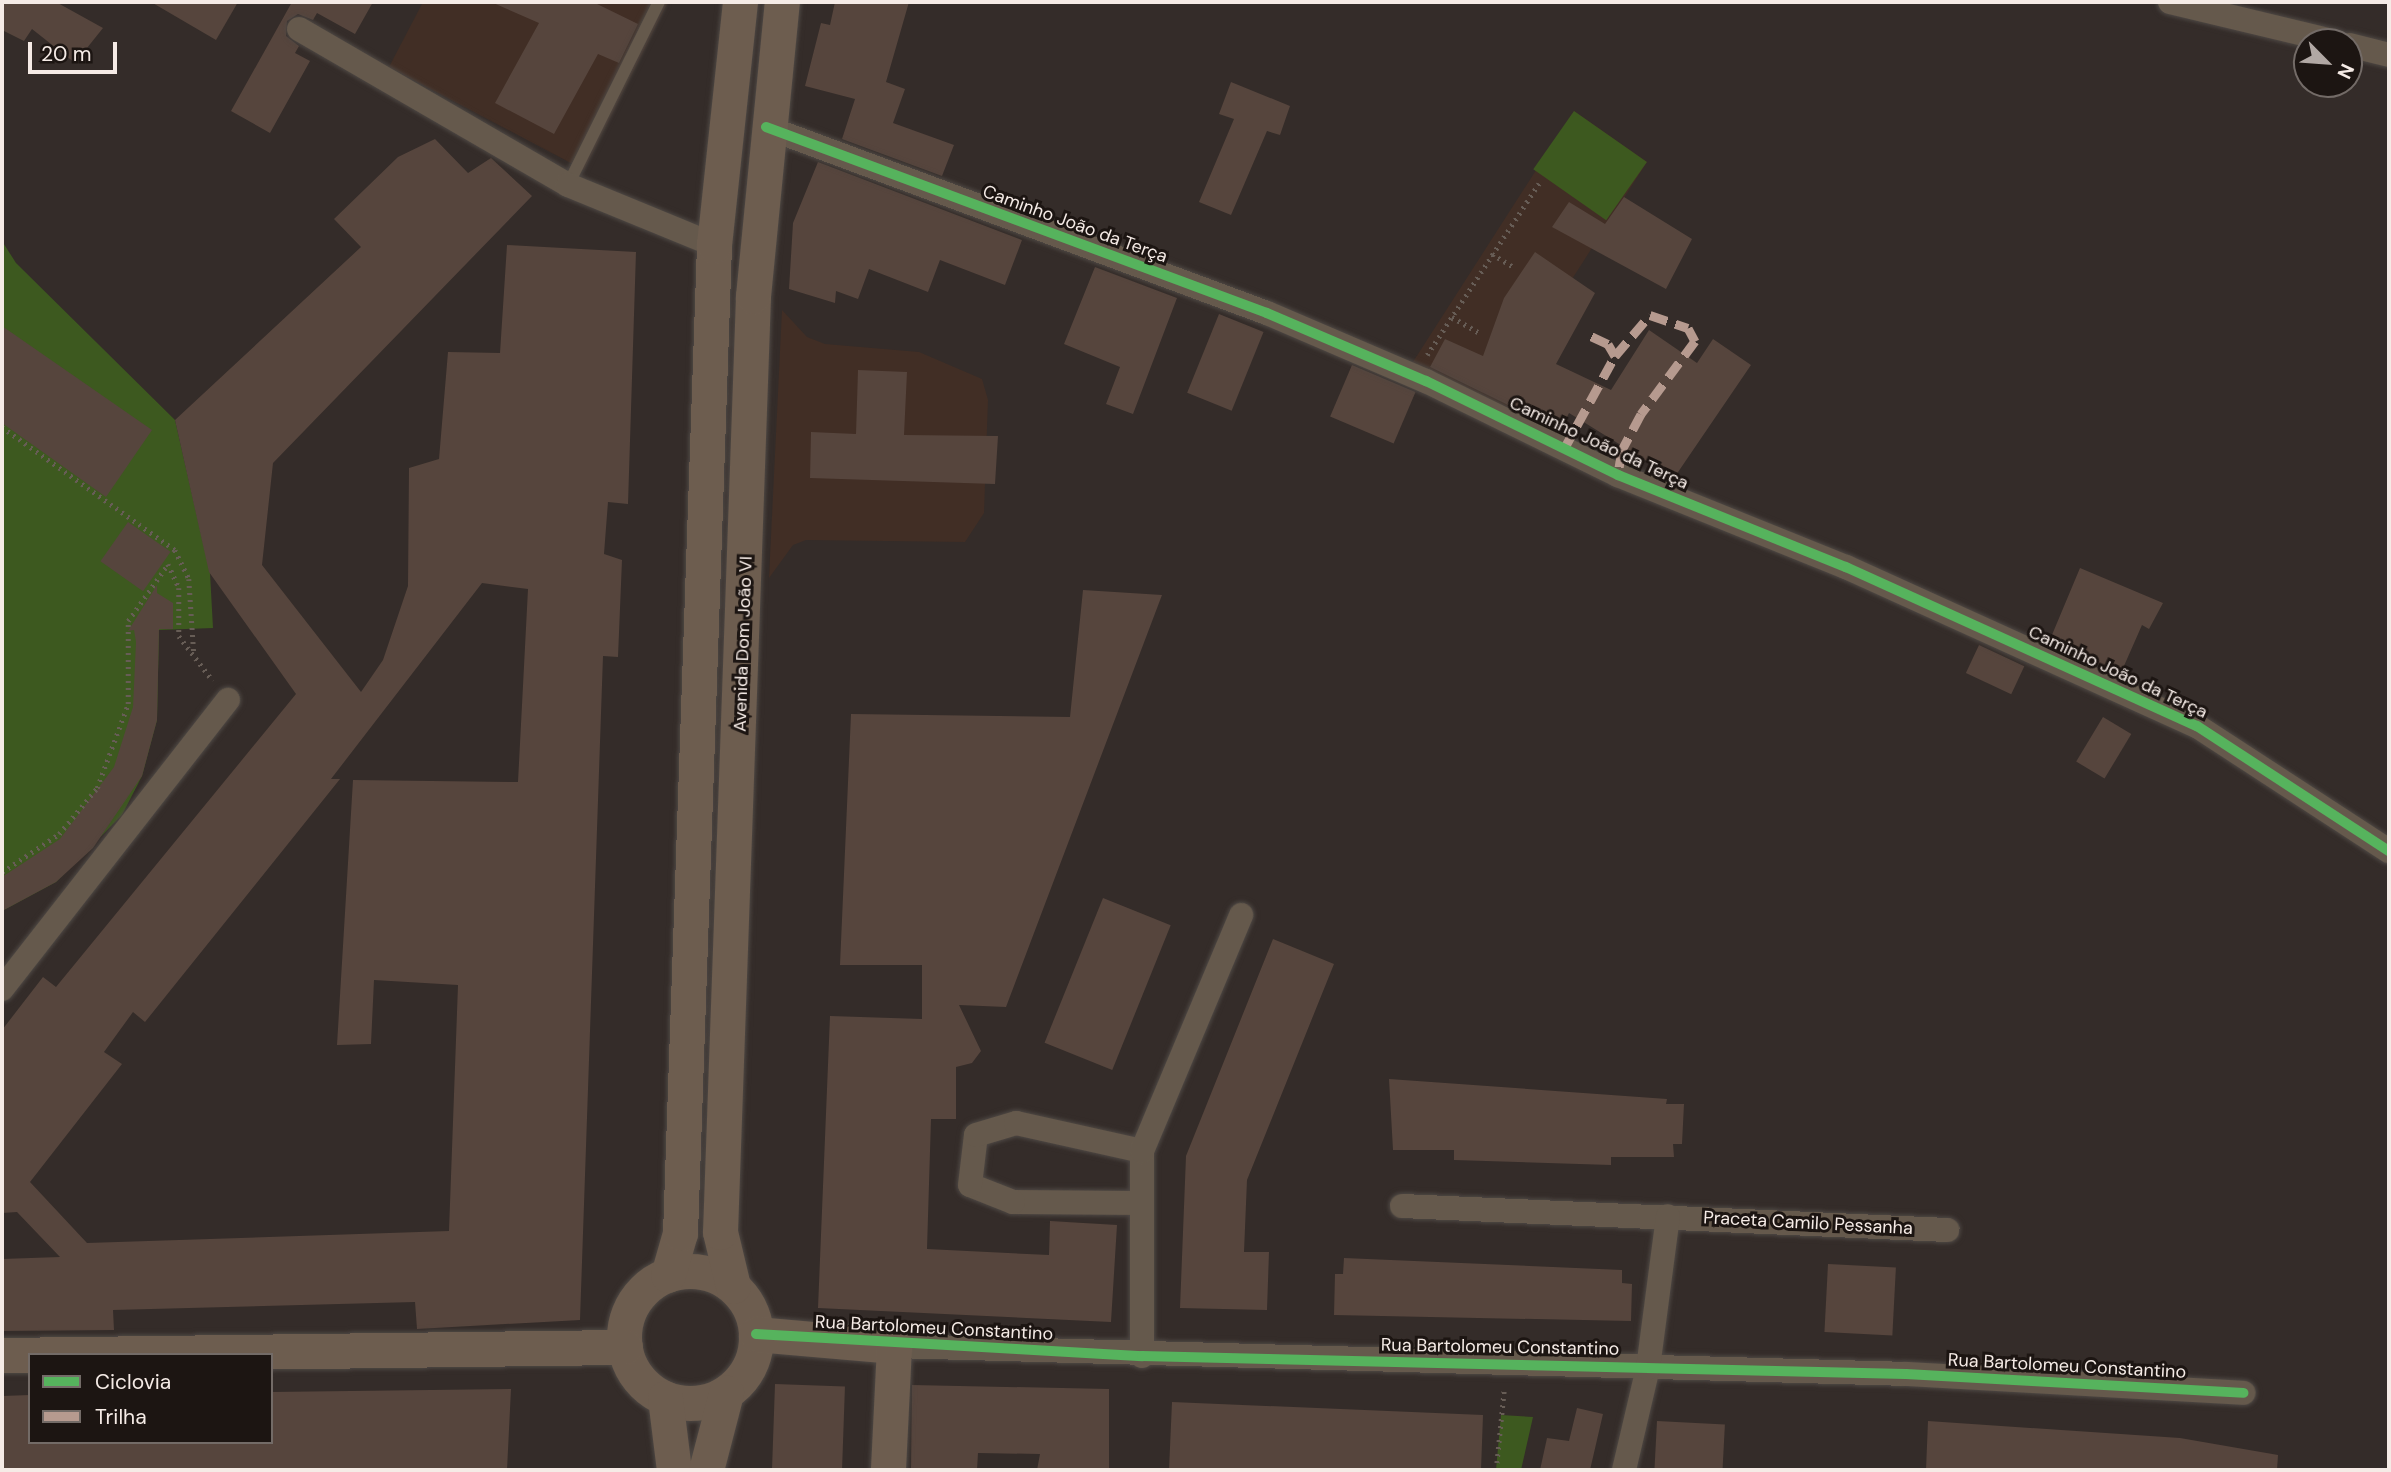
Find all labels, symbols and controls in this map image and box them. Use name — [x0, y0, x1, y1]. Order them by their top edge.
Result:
scale bar — [32, 28, 121, 72]
north arrow — [2293, 28, 2363, 98]
text: 20 m — [41, 40, 92, 68]
text: N — [2331, 60, 2360, 83]
street label: Caminho João da Terça — [980, 180, 1170, 268]
street label: Caminho João da Terça — [1506, 392, 1692, 494]
street label: Avenida Dom João VI — [729, 556, 757, 732]
street label: Caminho João da Terça — [2025, 621, 2211, 723]
street label: Praceta Camilo Pessanha — [1703, 1207, 1913, 1239]
street label: Rua Bartolomeu Constantino — [814, 1311, 1054, 1345]
street label: Rua Bartolomeu Constantino — [1381, 1334, 1619, 1360]
street label: Rua Bartolomeu Constantino — [1947, 1349, 2187, 1383]
legend — [28, 1353, 273, 1444]
text: Ciclovia — [95, 1368, 171, 1396]
text: Trilha — [95, 1403, 147, 1431]

